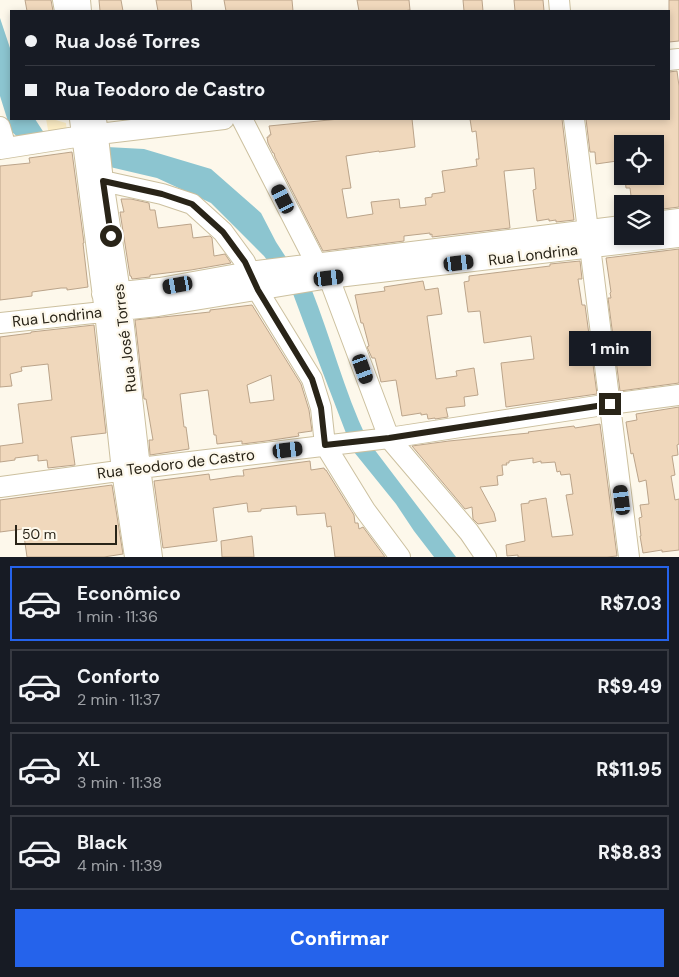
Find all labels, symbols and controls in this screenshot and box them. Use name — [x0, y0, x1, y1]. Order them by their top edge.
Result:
text: Rua José Torres — [55, 29, 200, 54]
text: Rua Teodoro de Castro — [55, 77, 265, 102]
map controls — [614, 135, 664, 245]
button: locate — [614, 135, 664, 185]
car — [269, 182, 296, 216]
button: layers — [614, 195, 664, 245]
route start — [100, 225, 122, 247]
street label: Rua Londrina — [487, 240, 579, 270]
car — [443, 254, 474, 272]
car — [313, 269, 344, 287]
car — [161, 275, 194, 295]
street label: Rua José Torres — [108, 283, 142, 393]
street label: Rua Londrina — [11, 302, 103, 332]
callout: 1 min — [569, 332, 651, 366]
text: 1 min — [590, 338, 630, 359]
car — [350, 352, 375, 386]
route end — [599, 393, 621, 415]
car — [272, 441, 303, 459]
street label: Rua Teodoro de Castro — [96, 444, 256, 484]
car — [612, 484, 631, 516]
scale bar — [15, 522, 118, 545]
text: 50 m — [22, 525, 56, 543]
icon: car — [17, 581, 62, 626]
text: Econômico — [77, 581, 181, 606]
text: R$7.03 — [600, 591, 662, 616]
text: 1 min · 11:36 — [77, 606, 158, 627]
icon: car — [17, 664, 62, 709]
text: Conforto — [77, 664, 160, 689]
text: R$9.49 — [598, 674, 662, 699]
text: 2 min · 11:37 — [77, 689, 160, 710]
icon: car — [17, 747, 62, 792]
text: XL — [77, 747, 100, 772]
text: R$11.95 — [596, 757, 662, 782]
text: 3 min · 11:38 — [77, 772, 162, 793]
icon: car — [17, 830, 62, 875]
text: Black — [77, 830, 128, 855]
text: R$8.83 — [598, 840, 662, 865]
text: 4 min · 11:39 — [77, 855, 162, 876]
button: Confirmar — [15, 909, 664, 967]

